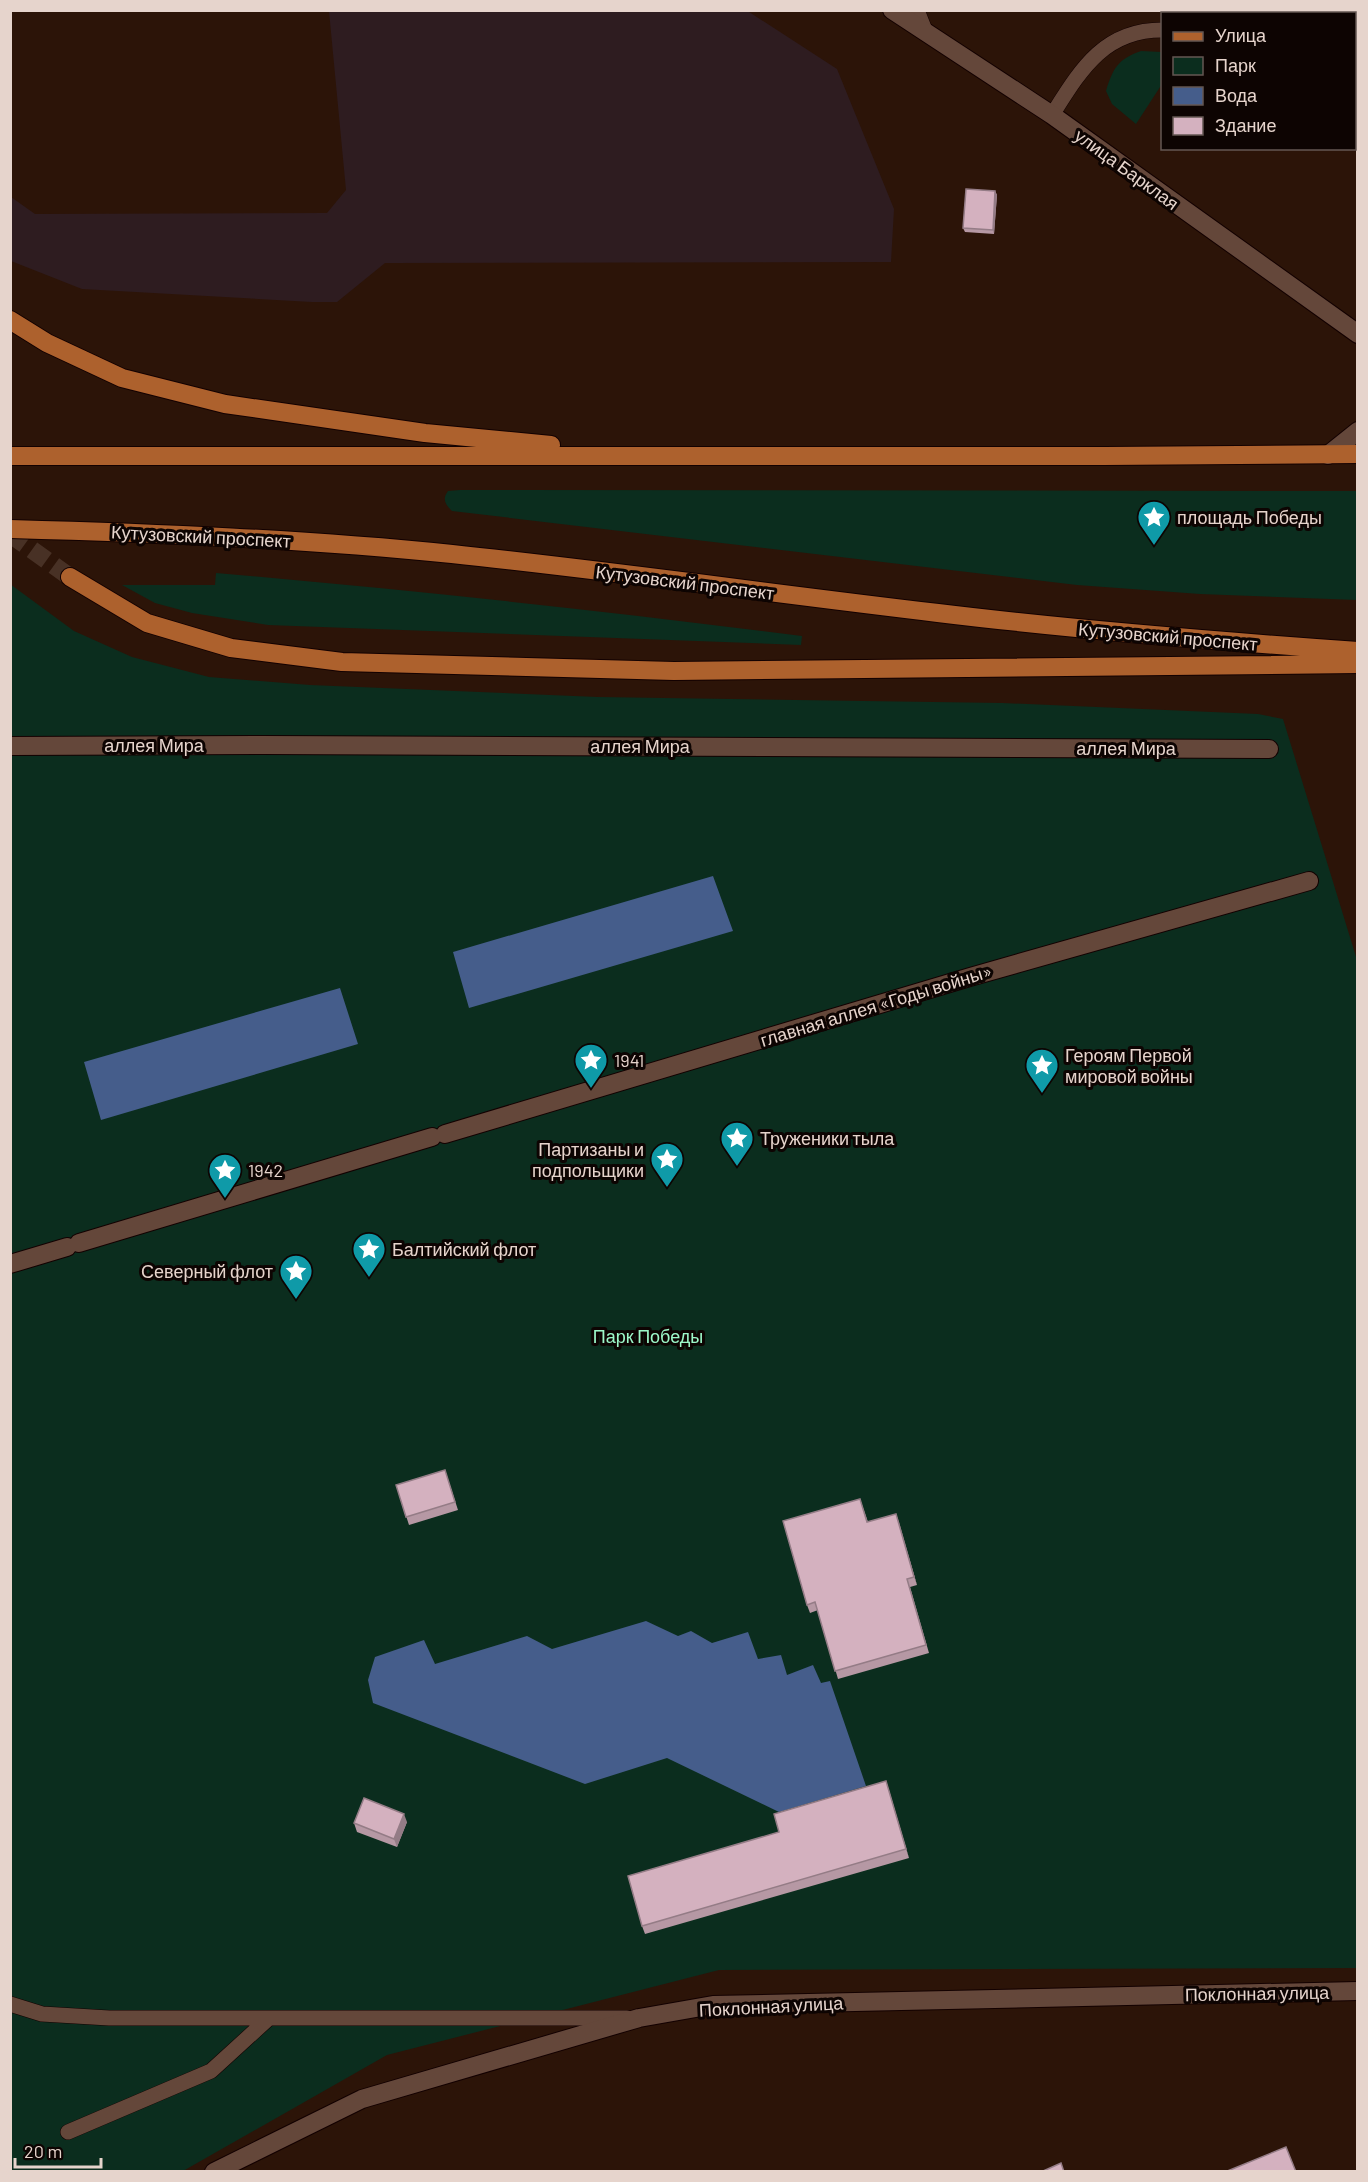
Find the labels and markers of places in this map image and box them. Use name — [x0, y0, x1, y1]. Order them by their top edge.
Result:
place icon: площадь Победы — [1136, 499, 1172, 546]
place label: площадь Победы — [1177, 506, 1322, 528]
place icon: 1941 — [573, 1042, 609, 1089]
place label: Героям Первой мировой войны — [1065, 1044, 1193, 1087]
place icon: Героям Первой мировой войны — [1024, 1047, 1060, 1094]
place label: 1941 — [614, 1049, 644, 1071]
place icon: Труженики тыла — [719, 1120, 755, 1167]
place label: Труженики тыла — [760, 1127, 895, 1149]
place label: Партизаны и подпольщики — [532, 1138, 644, 1181]
place icon: Партизаны и подпольщики — [649, 1141, 685, 1188]
place icon: 1942 — [207, 1152, 243, 1199]
place label: 1942 — [248, 1159, 283, 1181]
place icon: Балтийский флот — [351, 1231, 387, 1278]
place label: Балтийский флот — [392, 1238, 536, 1260]
place icon: Северный флот — [278, 1253, 314, 1300]
place label: Северный флот — [141, 1260, 273, 1282]

